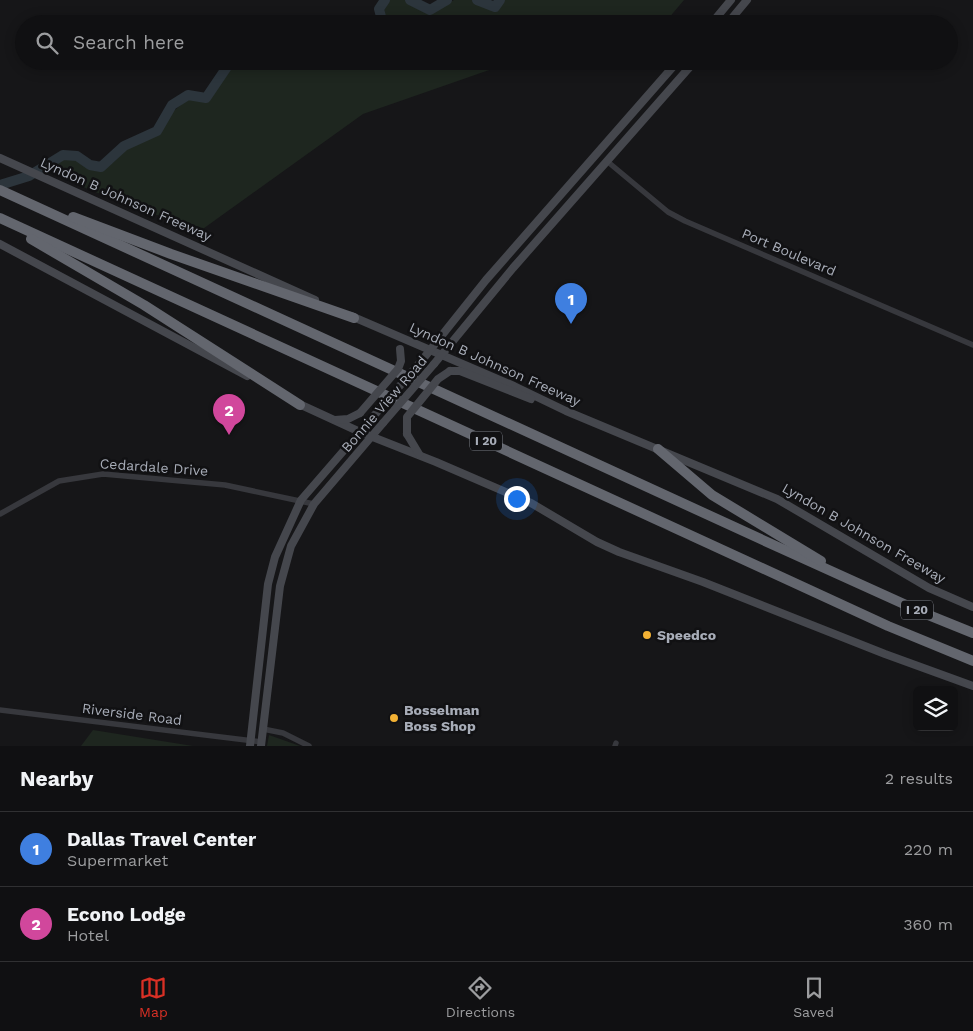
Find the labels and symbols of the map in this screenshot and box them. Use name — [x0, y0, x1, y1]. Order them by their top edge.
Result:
street label: Lyndon B Johnson Freeway — [38, 154, 215, 244]
street label: Port Boulevard — [740, 225, 838, 279]
pin: 1 — [555, 283, 587, 324]
street label: Lyndon B Johnson Freeway — [407, 319, 584, 409]
street label: Bonnie View Road — [338, 353, 430, 455]
pin: 2 — [213, 394, 245, 435]
road number: I 20 — [470, 432, 502, 451]
street label: Cedardale Drive — [99, 455, 209, 479]
street label: Lyndon B Johnson Freeway — [780, 480, 949, 587]
your location — [504, 486, 530, 512]
road number: I 20 — [901, 600, 933, 620]
place label: Speedco — [657, 627, 716, 643]
marker: Speedco — [641, 629, 653, 641]
street label: Riverside Road — [81, 700, 183, 728]
place label: Bosselman Boss Shop — [404, 702, 480, 734]
marker: Bosselman Boss Shop — [388, 712, 400, 724]

